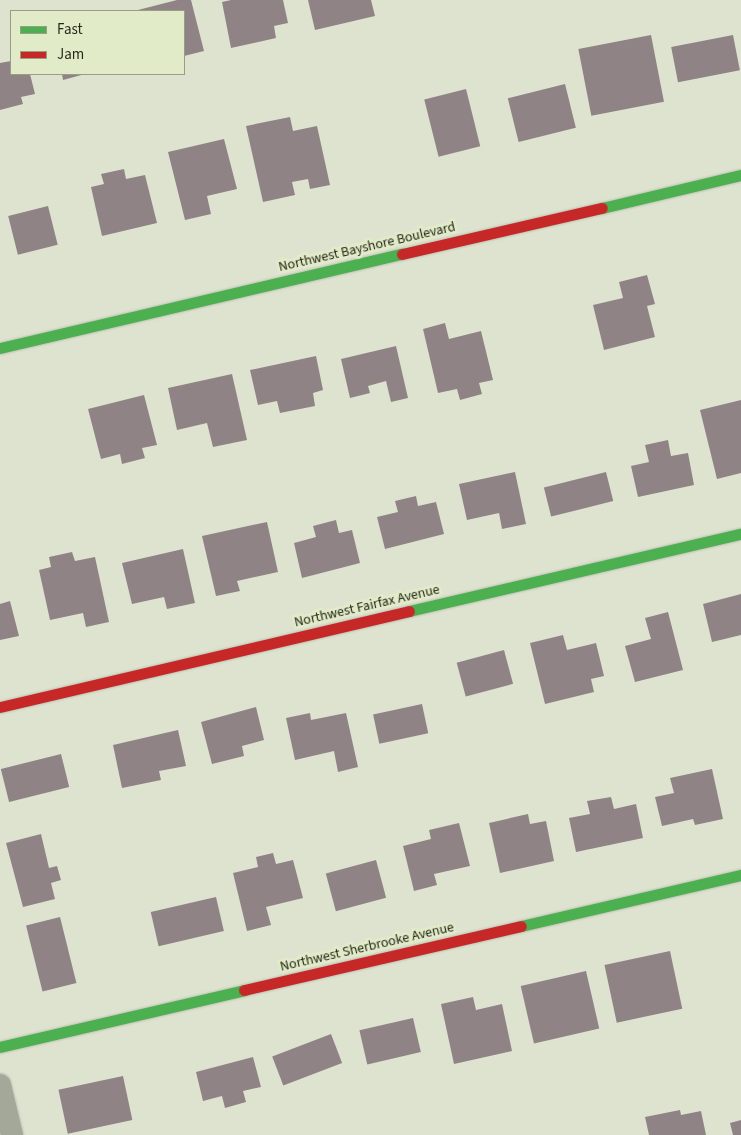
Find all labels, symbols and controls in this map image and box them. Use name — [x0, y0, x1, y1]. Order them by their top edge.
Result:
legend — [10, 10, 185, 75]
text: Fast — [57, 19, 83, 40]
text: Jam — [57, 44, 84, 65]
street label: Northwest Bayshore Boulevard — [277, 218, 457, 276]
street label: Northwest Fairfax Avenue — [293, 581, 441, 631]
street label: Northwest Sherbrooke Avenue — [278, 919, 456, 975]

